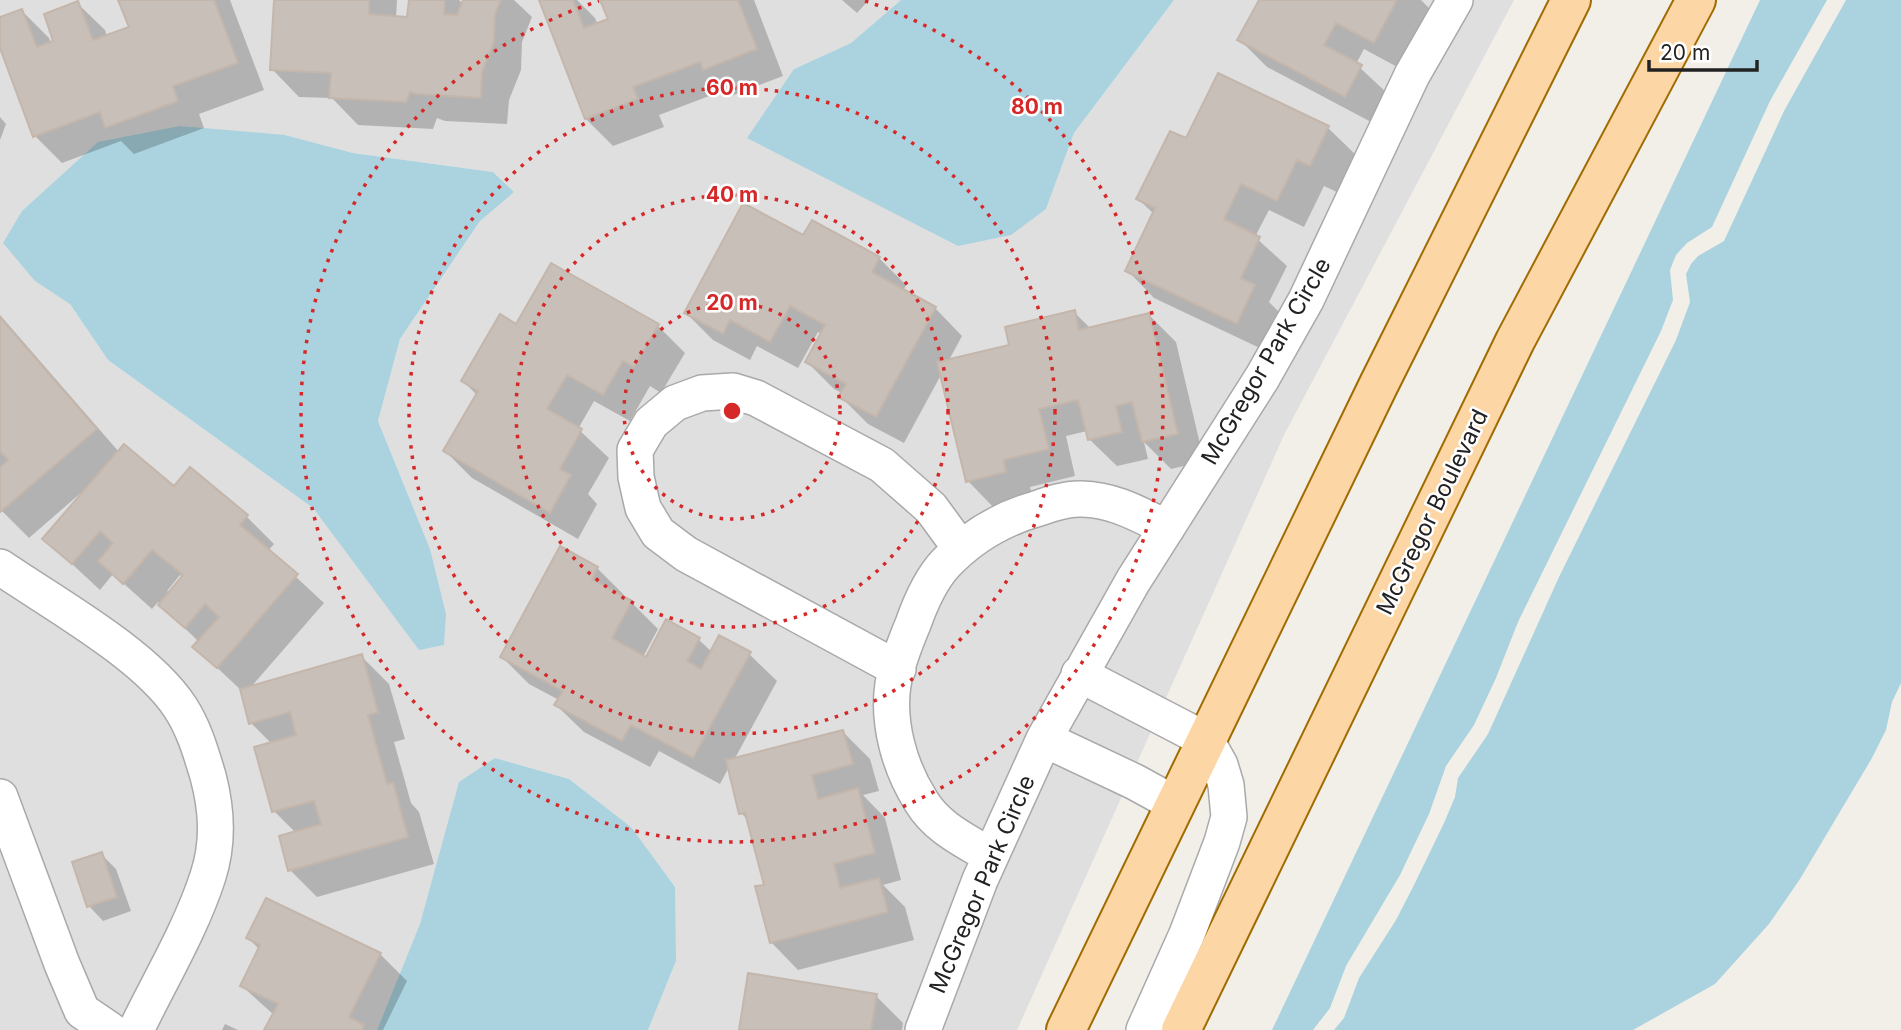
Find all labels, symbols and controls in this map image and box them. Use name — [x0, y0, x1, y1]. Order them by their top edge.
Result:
scale bar — [1649, 28, 1758, 72]
text: 20 m — [1660, 40, 1710, 65]
text: 60 m — [706, 75, 758, 100]
text: 80 m — [1011, 94, 1063, 119]
text: 40 m — [706, 182, 758, 207]
street label: McGregor Park Circle — [1195, 253, 1337, 469]
text: 20 m — [706, 290, 758, 315]
centre of rings — [720, 399, 744, 423]
street label: McGregor Boulevard — [1370, 405, 1494, 619]
street label: McGregor Park Circle — [923, 771, 1041, 997]

